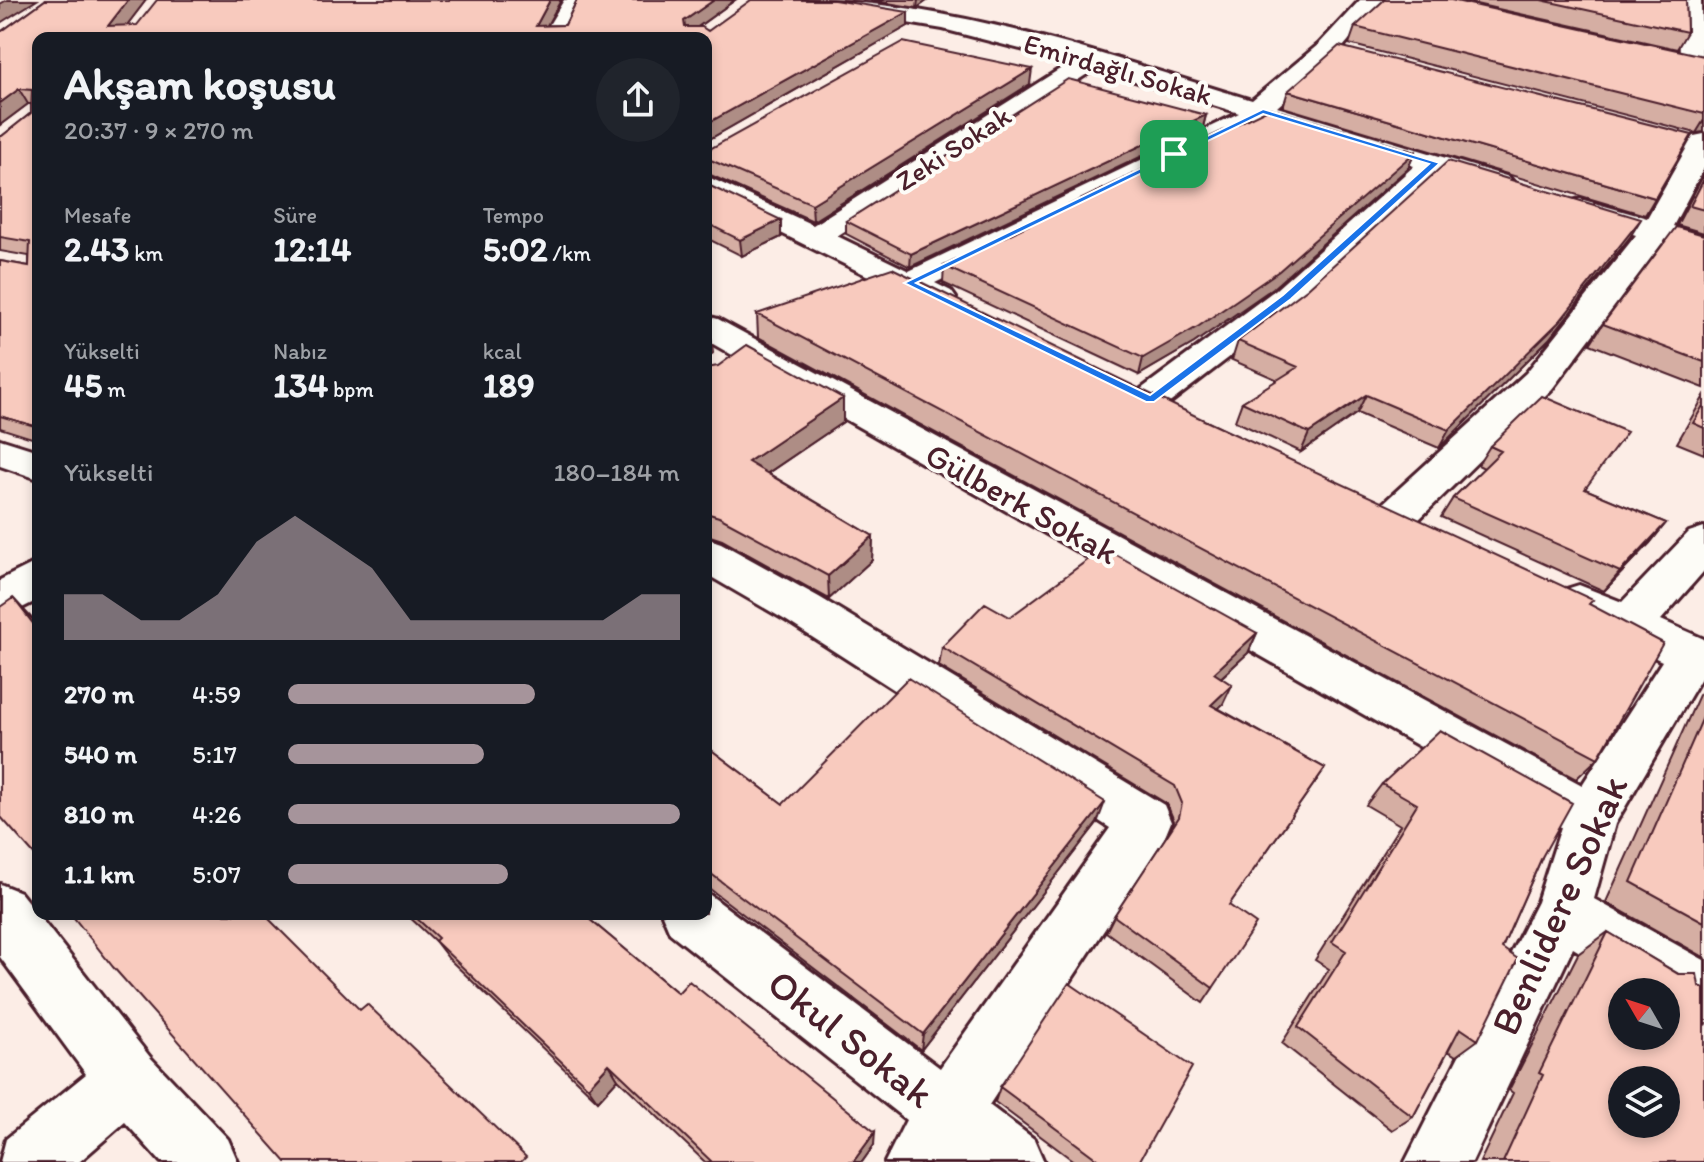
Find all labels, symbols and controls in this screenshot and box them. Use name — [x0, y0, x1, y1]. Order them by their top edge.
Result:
street label: Emirdağlı Sokak — [1020, 26, 1216, 112]
text: Akşam koşusu — [64, 57, 336, 110]
button: share — [596, 58, 680, 142]
street label: Zeki Sokak — [889, 98, 1017, 198]
text: 20:37 · 9 × 270 m — [64, 114, 253, 146]
pin — [1140, 120, 1208, 188]
icon: arrive — [1152, 132, 1196, 176]
text: Mesafe — [64, 202, 131, 229]
text: Süre — [273, 202, 317, 229]
text: Tempo — [483, 202, 544, 229]
text: 2.43 — [64, 229, 129, 270]
text: 12:14 — [273, 229, 352, 270]
text: 5:02 — [483, 229, 548, 270]
text: km — [129, 240, 163, 267]
text: /km — [548, 240, 591, 267]
text: Yükselti — [64, 338, 140, 365]
text: Nabız — [273, 338, 327, 365]
text: kcal — [483, 338, 522, 365]
text: 45 — [64, 365, 102, 406]
text: 134 — [273, 365, 328, 406]
text: 189 — [483, 365, 535, 406]
text: m — [102, 376, 126, 403]
text: bpm — [328, 376, 374, 403]
street label: Gülberk Sokak — [918, 434, 1125, 573]
text: Yükselti — [64, 456, 153, 488]
text: 180–184 m — [554, 456, 680, 488]
text: 270 m — [64, 678, 134, 710]
text: 4:59 — [192, 678, 241, 710]
text: 540 m — [64, 738, 137, 770]
text: 5:17 — [192, 738, 237, 770]
street label: Benlidere Sokak — [1480, 768, 1638, 1042]
text: 810 m — [64, 798, 134, 830]
text: 4:26 — [192, 798, 241, 830]
text: 1.1 km — [64, 858, 135, 890]
text: 5:07 — [192, 858, 241, 890]
street label: Okul Sokak — [759, 958, 944, 1118]
north arrow — [1608, 978, 1680, 1050]
map controls — [1608, 978, 1680, 1138]
button: layers — [1608, 1066, 1680, 1138]

